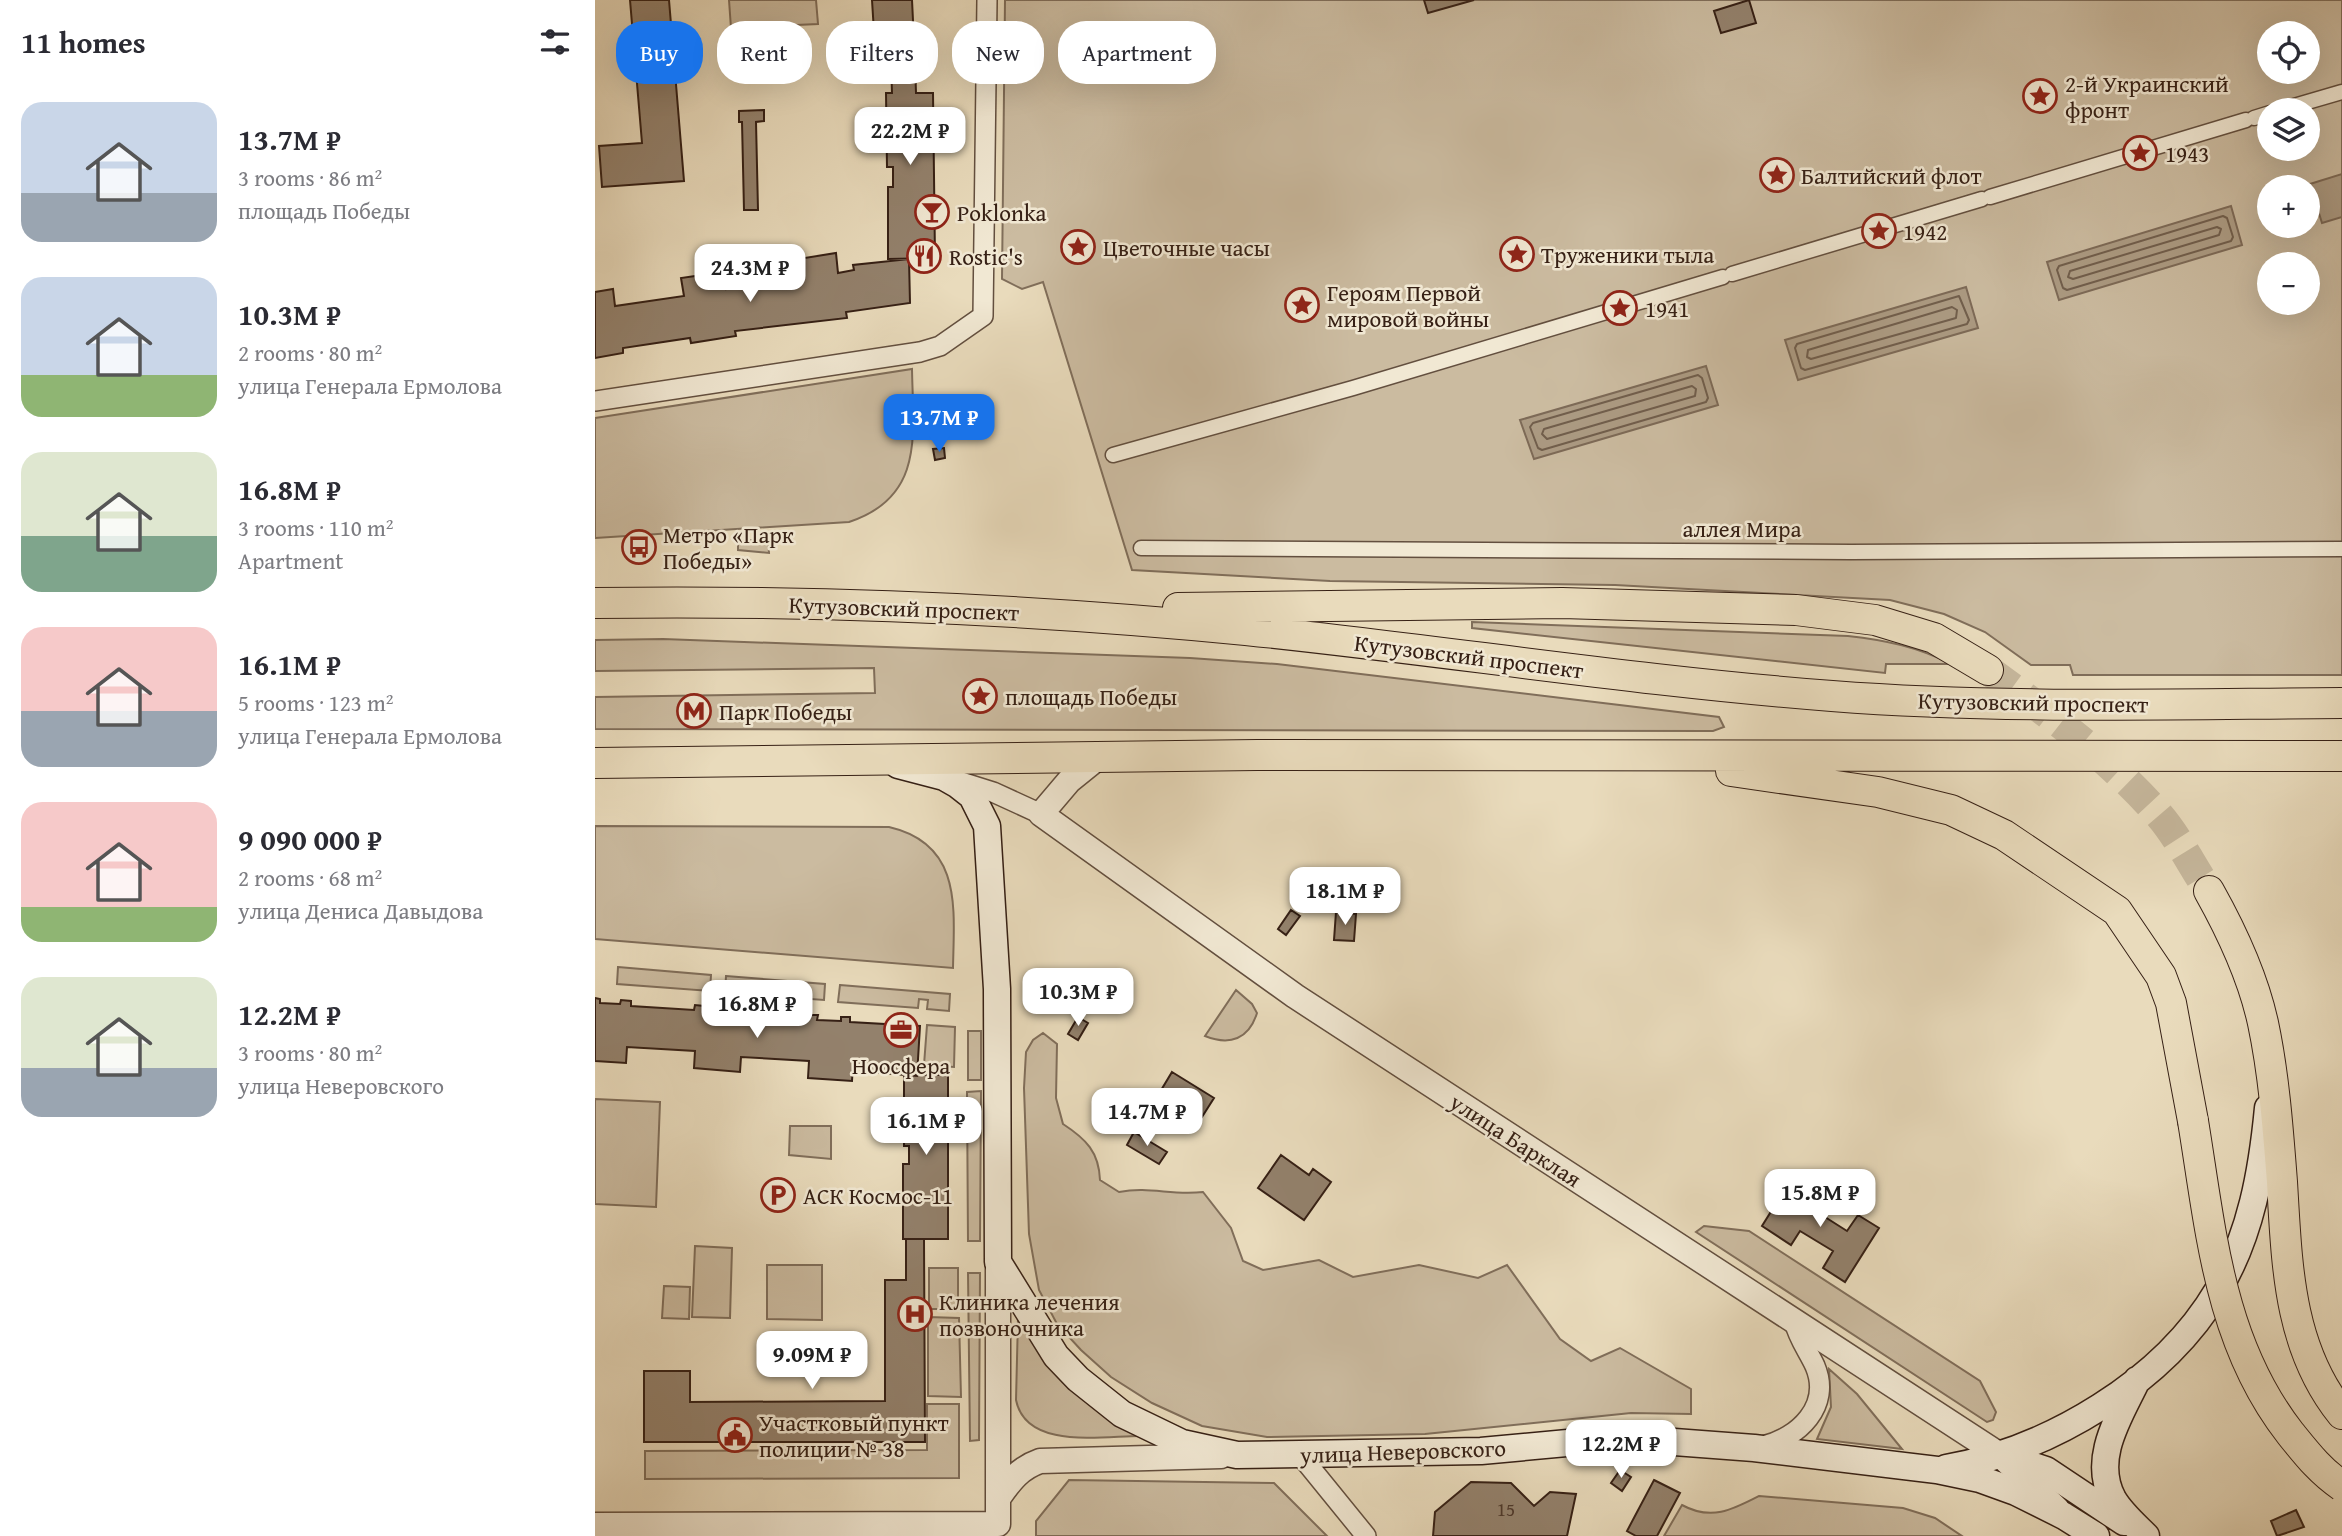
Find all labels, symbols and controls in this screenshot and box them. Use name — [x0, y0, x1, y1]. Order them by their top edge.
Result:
text: 11 homes — [21, 20, 146, 64]
chip: Buy — [616, 21, 703, 84]
chip: Rent — [717, 21, 812, 84]
chip: Filters — [826, 21, 938, 84]
chip: New — [952, 21, 1044, 84]
chip: Apartment — [1058, 21, 1216, 84]
map controls — [2257, 21, 2320, 315]
button: locate — [2257, 21, 2320, 84]
icon: filters — [536, 23, 574, 61]
place label: 2-й Украинский фронт — [2065, 67, 2229, 126]
place icon: 2-й Украинский фронт — [2021, 77, 2059, 115]
button: layers — [2257, 98, 2320, 161]
pin: 22.2M ₽ — [845, 108, 975, 167]
text: 22.2M ₽ — [870, 113, 950, 146]
text: 13.7M ₽ — [238, 117, 341, 161]
icon: home — [77, 130, 161, 214]
place icon: 1943 — [2121, 134, 2159, 172]
place label: 1943 — [2165, 137, 2209, 170]
place icon: Балтийский флот — [1758, 156, 1796, 194]
place label: Балтийский флот — [1801, 159, 1982, 192]
text: 3 rooms · 86 m² — [238, 161, 382, 194]
button: + — [2257, 175, 2320, 238]
bar icon: Poklonka — [913, 193, 951, 231]
text: площадь Победы — [238, 194, 410, 227]
place label: Poklonka — [957, 196, 1047, 229]
place icon: 1942 — [1860, 212, 1898, 250]
place label: 1942 — [1903, 215, 1947, 248]
place icon: Цветочные часы — [1059, 228, 1097, 266]
place label: Цветочные часы — [1103, 231, 1270, 264]
place icon: Труженики тыла — [1498, 235, 1536, 273]
restaurant icon: Rostic's — [905, 237, 943, 275]
place label: Труженики тыла — [1541, 238, 1714, 271]
place label: Rostic's — [949, 240, 1023, 273]
pin: 24.3M ₽ — [685, 244, 815, 304]
text: 24.3M ₽ — [710, 250, 790, 283]
button: − — [2257, 252, 2320, 315]
place label: Героям Первой мировой войны — [1327, 276, 1489, 335]
place icon: Героям Первой мировой войны — [1283, 286, 1321, 324]
place icon: 1941 — [1601, 289, 1639, 327]
text: 10.3M ₽ — [238, 292, 341, 336]
place label: 1941 — [1645, 292, 1689, 325]
icon: home — [77, 305, 161, 389]
text: 2 rooms · 80 m² — [238, 336, 382, 369]
text: улица Генерала Ермолова — [238, 369, 502, 402]
pin: 13.7M ₽ — [874, 394, 1004, 454]
text: 13.7M ₽ — [899, 400, 979, 433]
text: 16.8M ₽ — [238, 467, 341, 511]
icon: home — [77, 480, 161, 564]
text: 3 rooms · 110 m² — [238, 511, 393, 544]
street label: аллея Мира — [1683, 512, 1801, 545]
place label: Метро «Парк Победы» — [663, 518, 794, 577]
bus stop icon: Метро «Парк Победы» — [620, 528, 658, 566]
text: Apartment — [238, 544, 343, 577]
street label: Кутузовский проспект — [788, 587, 1020, 629]
street label: Кутузовский проспект — [1353, 626, 1585, 686]
text: 16.1M ₽ — [238, 642, 341, 686]
icon: home — [77, 655, 161, 739]
place icon: площадь Победы — [961, 677, 999, 715]
place label: площадь Победы — [1005, 680, 1177, 713]
street label: Кутузовский проспект — [1917, 683, 2149, 721]
text: 5 rooms · 123 m² — [238, 686, 393, 719]
metro station icon: Парк Победы — [675, 692, 713, 730]
place label: Парк Победы — [719, 695, 852, 728]
text: улица Генерала Ермолова — [238, 719, 502, 752]
text: 9 090 000 ₽ — [238, 817, 382, 861]
icon: home — [77, 830, 161, 914]
text: 2 rooms · 68 m² — [238, 861, 382, 894]
pin: 18.1M ₽ — [1280, 867, 1410, 927]
text: 18.1M ₽ — [1305, 873, 1385, 906]
text: улица Дениса Давыдова — [238, 894, 483, 927]
pin: 10.3M ₽ — [1013, 968, 1143, 1028]
text: 10.3M ₽ — [1038, 974, 1118, 1007]
pin: 16.8M ₽ — [692, 981, 822, 1040]
text: 16.8M ₽ — [717, 986, 797, 1019]
text: 12.2M ₽ — [238, 992, 341, 1036]
icon: home — [77, 1005, 161, 1089]
office icon: Ноосфера — [882, 1011, 920, 1049]
text: 3 rooms · 80 m² — [238, 1036, 382, 1069]
place label: Ноосфера — [852, 1049, 950, 1082]
text: улица Неверовского — [238, 1069, 444, 1102]
street label: улица Барклая — [1443, 1085, 1589, 1195]
pin: 14.7M ₽ — [1082, 1088, 1212, 1148]
text: 14.7M ₽ — [1107, 1094, 1187, 1127]
pin: 16.1M ₽ — [861, 1098, 991, 1157]
text: 16.1M ₽ — [886, 1103, 966, 1136]
pin: 15.8M ₽ — [1755, 1170, 1885, 1229]
text: 15.8M ₽ — [1780, 1175, 1860, 1208]
parking icon: АСК Космос-11 — [759, 1176, 797, 1214]
place label: АСК Космос-11 — [803, 1179, 953, 1212]
place label: Клиника лечения позвоночника — [939, 1285, 1120, 1344]
hospital icon: Клиника лечения позвоночника — [896, 1295, 934, 1333]
pin: 9.09M ₽ — [747, 1332, 877, 1391]
text: 9.09M ₽ — [772, 1337, 852, 1370]
place label: Участковый пункт полиции № 38 — [759, 1406, 949, 1465]
public building icon: Участковый пункт полиции № 38 — [716, 1416, 754, 1454]
pin: 12.2M ₽ — [1556, 1420, 1686, 1480]
text: 12.2M ₽ — [1581, 1426, 1661, 1459]
street label: улица Неверовского — [1298, 1431, 1507, 1471]
house number: 15 — [1497, 1495, 1515, 1523]

